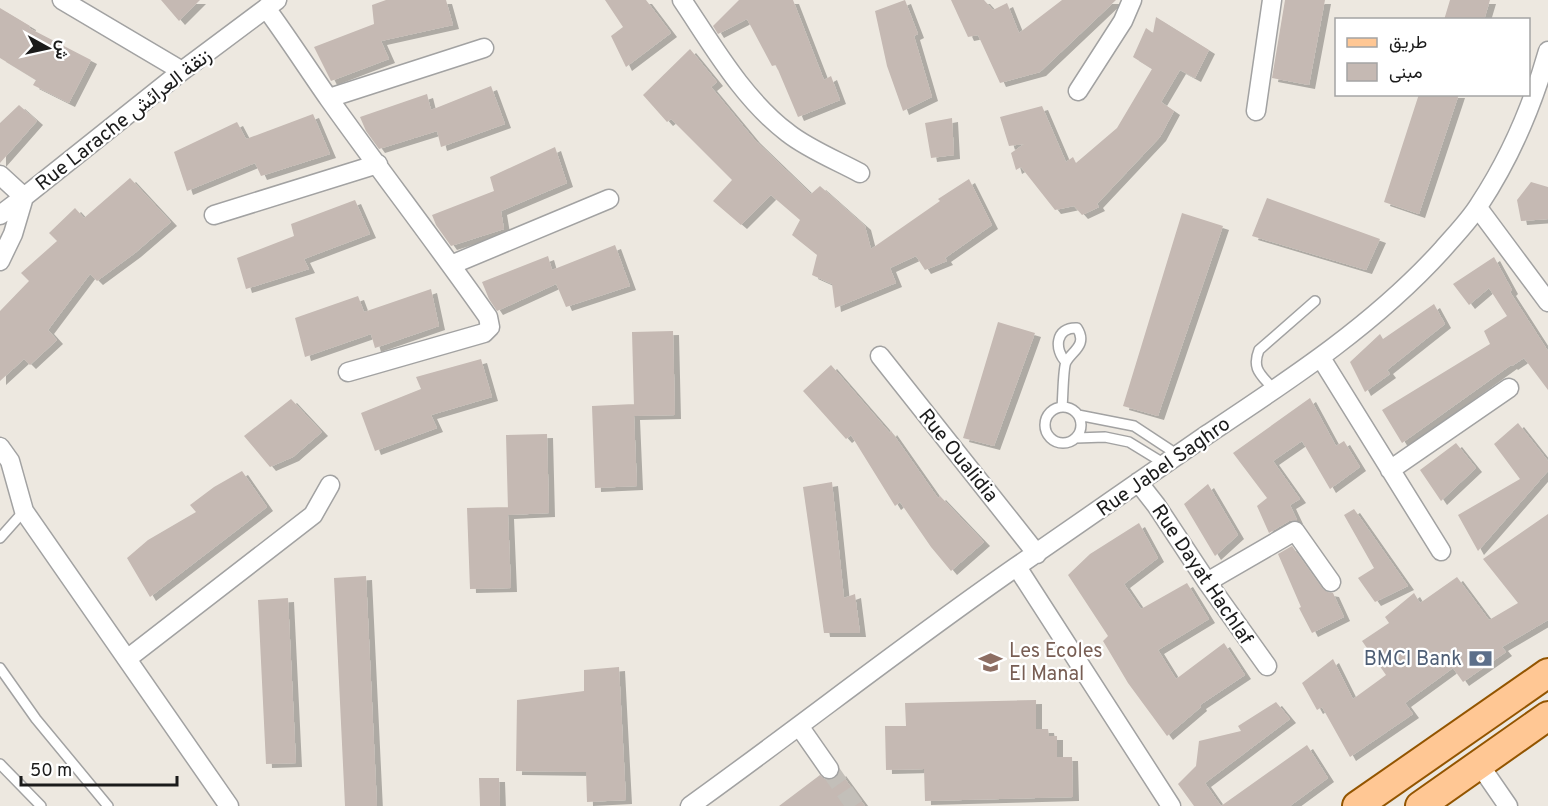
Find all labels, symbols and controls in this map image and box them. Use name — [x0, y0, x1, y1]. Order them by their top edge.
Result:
north arrow — [18, 18, 78, 78]
legend — [1335, 18, 1530, 96]
text: طريق — [1389, 32, 1427, 55]
street label: Rue Larache زنقة العرائش — [30, 43, 216, 195]
text: مبنى — [1389, 62, 1423, 85]
street label: Rue Oualidia — [912, 404, 1003, 508]
street label: Rue Jabel Saghro — [1092, 412, 1236, 523]
street label: Rue Dayat Hachlaf — [1145, 500, 1258, 651]
place label: Les Ecoles El Manal — [1009, 639, 1103, 688]
bank icon: BMCI Bank — [1467, 645, 1493, 671]
place label: BMCI Bank — [1364, 647, 1462, 673]
school or university icon: Les Ecoles El Manal — [978, 649, 1004, 675]
scale bar — [21, 749, 177, 787]
text: 50 m — [30, 760, 72, 783]

